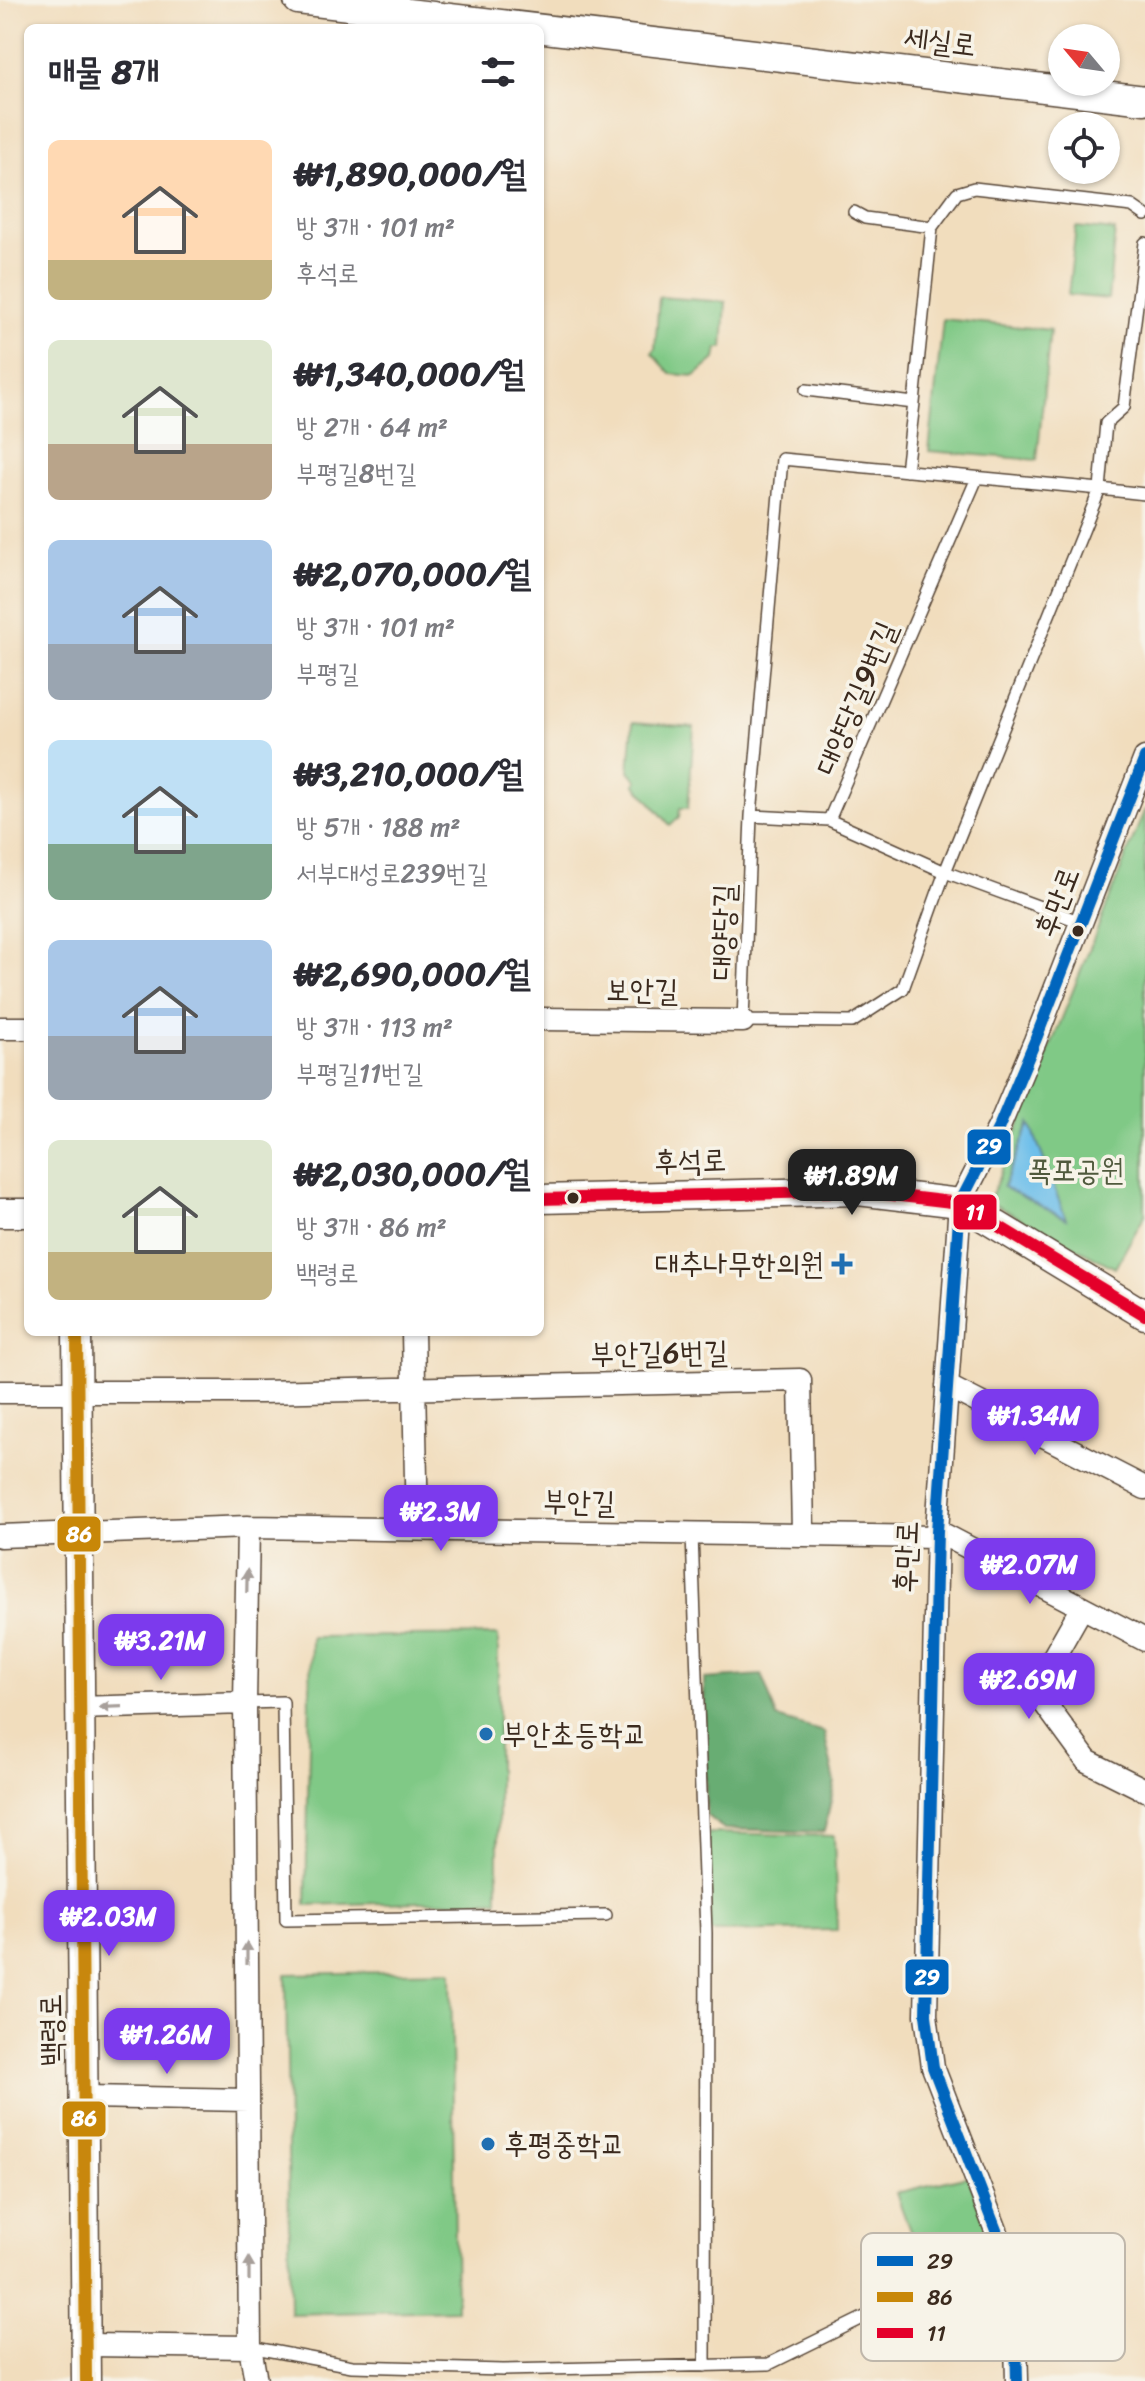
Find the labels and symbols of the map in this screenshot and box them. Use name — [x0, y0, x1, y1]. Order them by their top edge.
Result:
street label: 세실로 — [901, 10, 979, 72]
north arrow — [1048, 24, 1120, 96]
street label: 대양당길9번길 — [799, 612, 913, 784]
street label: 후만로 — [1019, 859, 1095, 945]
street label: 대양당길 — [694, 883, 752, 981]
unlabelled marker — [1070, 923, 1086, 939]
street label: 보안길 — [605, 962, 679, 1018]
text: 29 — [975, 1127, 1003, 1166]
line badge: 29 — [966, 1128, 1012, 1166]
street label: 후석로 — [653, 1133, 727, 1189]
park label: 폭포공원 — [1028, 1143, 1124, 1197]
pin: ₩1.89M — [787, 1149, 917, 1217]
unlabelled marker — [565, 1190, 581, 1206]
line badge: 11 — [952, 1193, 998, 1231]
text: 11 — [966, 1193, 985, 1232]
place label: 대추나무한의원 — [655, 1237, 824, 1291]
marker: 대추나무한의원 — [831, 1253, 853, 1275]
street label: 부안길6번길 — [590, 1325, 728, 1381]
pin: ₩1.34M — [970, 1389, 1100, 1457]
street label: 부안길 — [542, 1474, 616, 1530]
pin: ₩2.3M — [385, 1485, 497, 1553]
line badge: 86 — [56, 1515, 102, 1553]
text: 86 — [65, 1515, 92, 1554]
street label: 후만로 — [878, 1520, 934, 1594]
pin: ₩2.07M — [965, 1538, 1095, 1606]
one-way arrow — [241, 1568, 253, 1593]
pin: ₩3.21M — [96, 1614, 226, 1682]
pin: ₩2.69M — [964, 1653, 1094, 1721]
one-way arrow — [98, 1700, 123, 1713]
place label: 부안초등학교 — [502, 1707, 647, 1761]
marker: 부안초등학교 — [477, 1725, 495, 1743]
pin: ₩2.03M — [44, 1890, 174, 1958]
one-way arrow — [241, 1940, 253, 1965]
line badge: 29 — [904, 1958, 950, 1996]
text: 29 — [913, 1958, 941, 1997]
street label: 백령로 — [23, 1993, 79, 2067]
pin: ₩1.26M — [102, 2008, 232, 2076]
text: 86 — [70, 2099, 97, 2138]
line badge: 86 — [61, 2100, 107, 2138]
place label: 후평중학교 — [504, 2117, 625, 2171]
marker: 후평중학교 — [479, 2135, 497, 2153]
legend — [861, 2233, 1125, 2361]
text: 29 — [927, 2242, 953, 2281]
one-way arrow — [243, 2256, 255, 2281]
text: 86 — [927, 2278, 953, 2317]
text: 11 — [927, 2314, 946, 2353]

